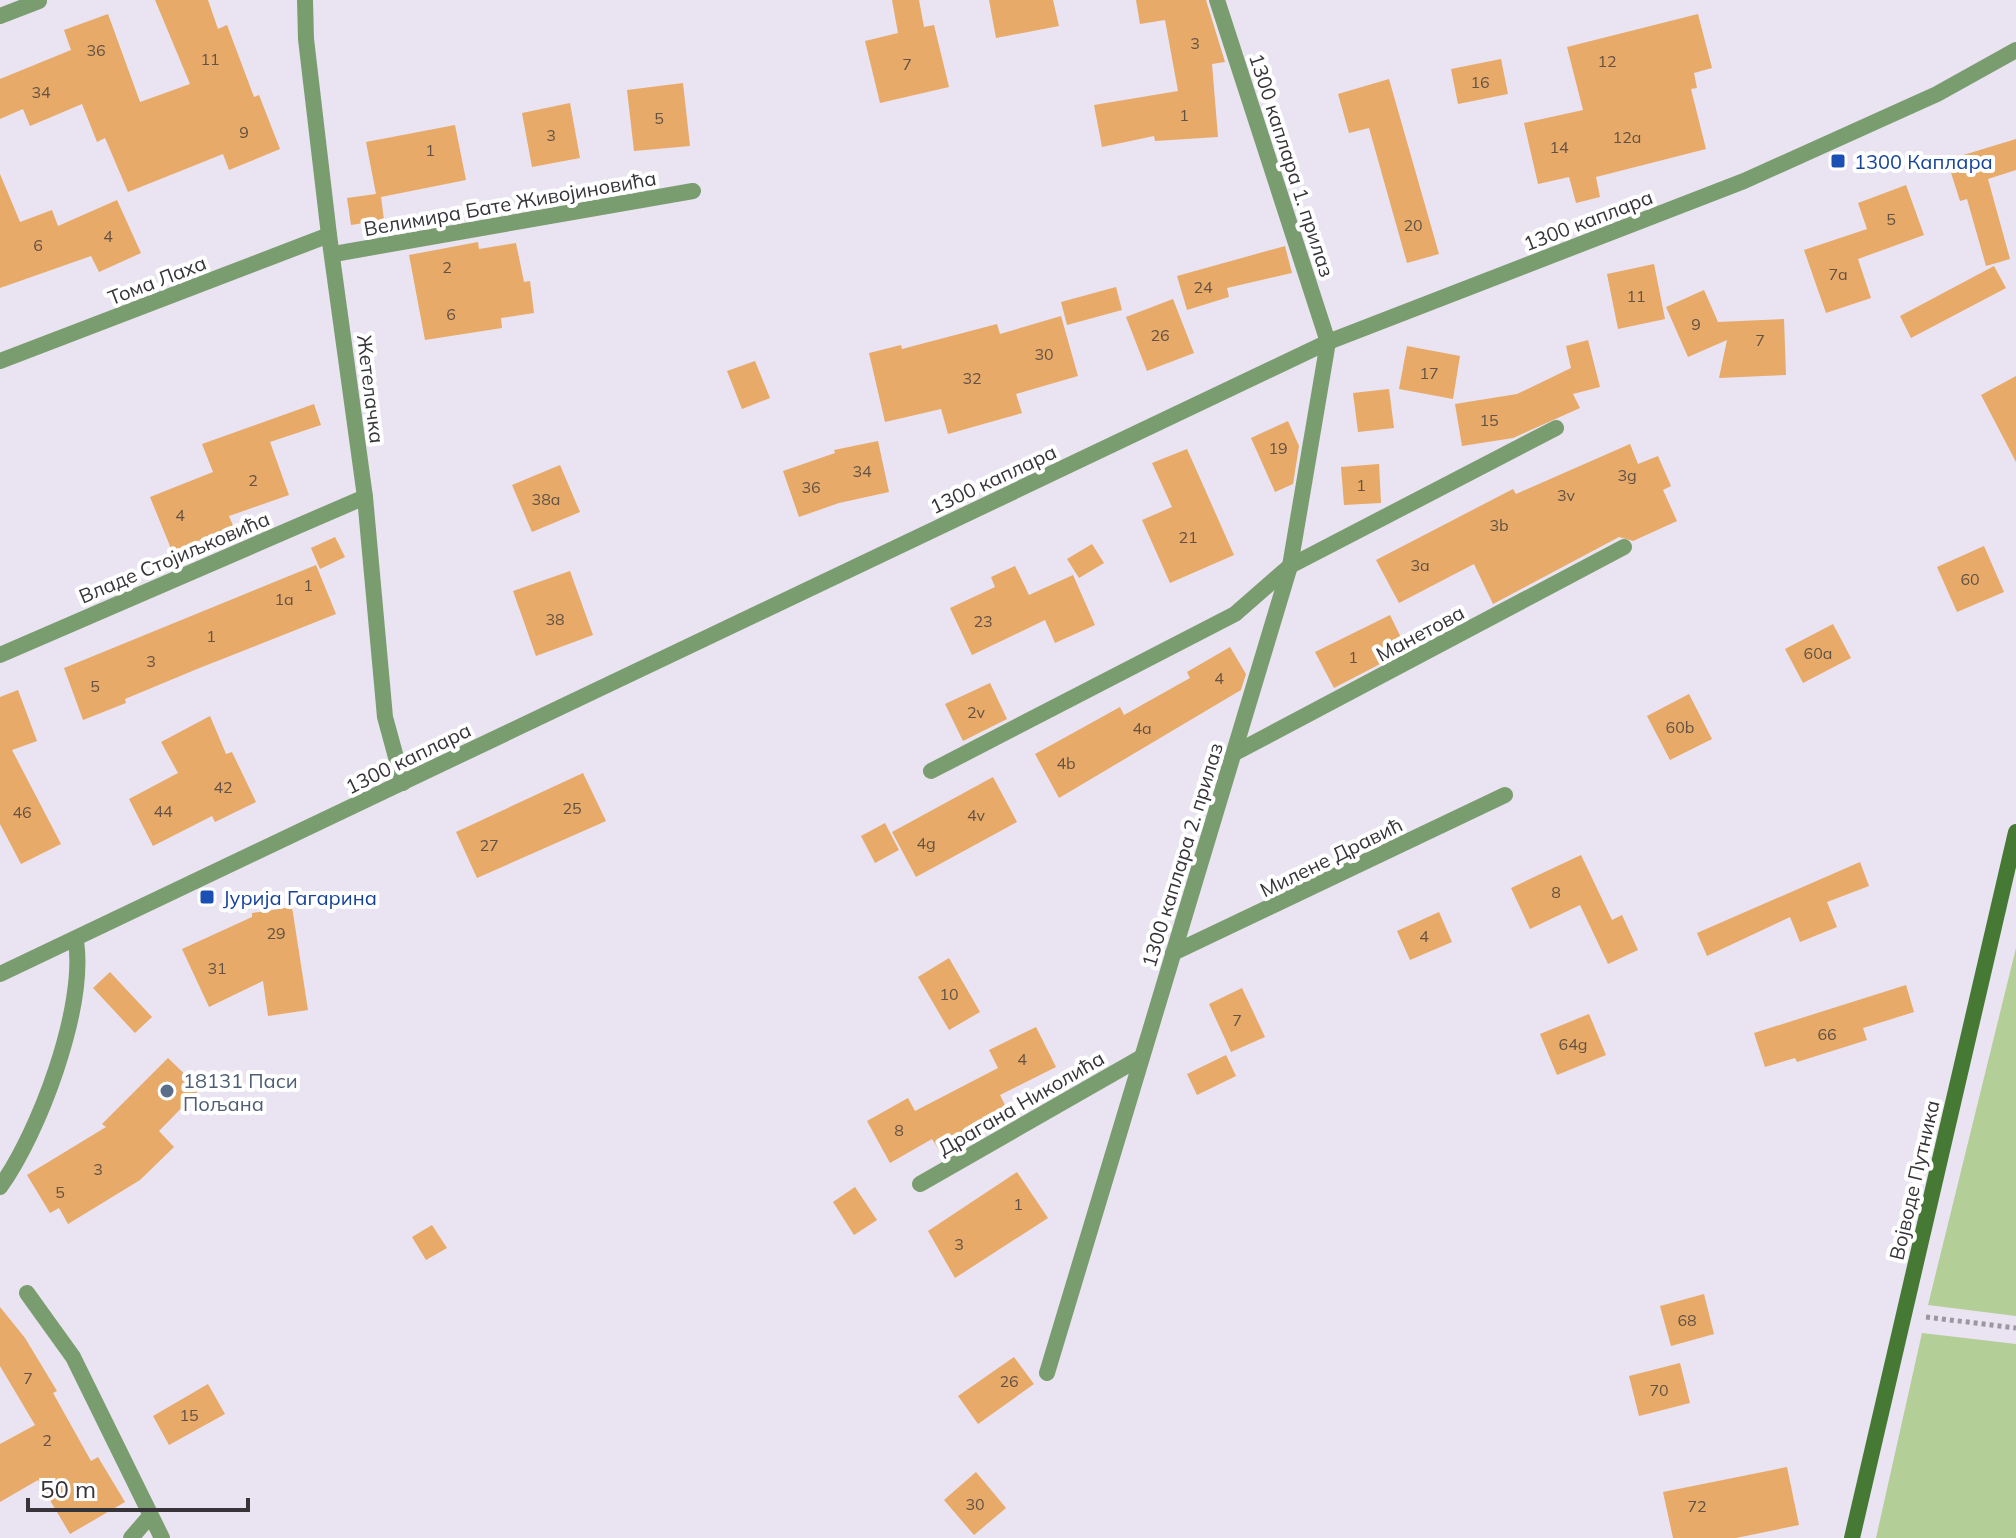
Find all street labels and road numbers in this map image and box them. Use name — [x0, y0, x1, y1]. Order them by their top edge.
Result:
street label: 1300 каплара 1. прилаз — [1244, 50, 1340, 280]
street label: Велимира Бате Живојиновића — [362, 165, 658, 241]
street label: 1300 каплара — [1520, 184, 1656, 256]
street label: Тома Лаха — [104, 250, 210, 310]
street label: Жетелачка — [352, 333, 390, 445]
street label: 1300 каплара — [926, 439, 1060, 519]
street label: Владе Стојиљковића — [75, 506, 273, 608]
street label: Манетова — [1372, 599, 1468, 667]
street label: 1300 каплара — [341, 717, 475, 799]
street label: 1300 каплара 2. прилаз — [1136, 740, 1228, 970]
street label: Милене Дравић — [1256, 812, 1406, 902]
street label: Драгана Николића — [933, 1045, 1109, 1161]
street label: Војводе Путника — [1883, 1098, 1945, 1262]

